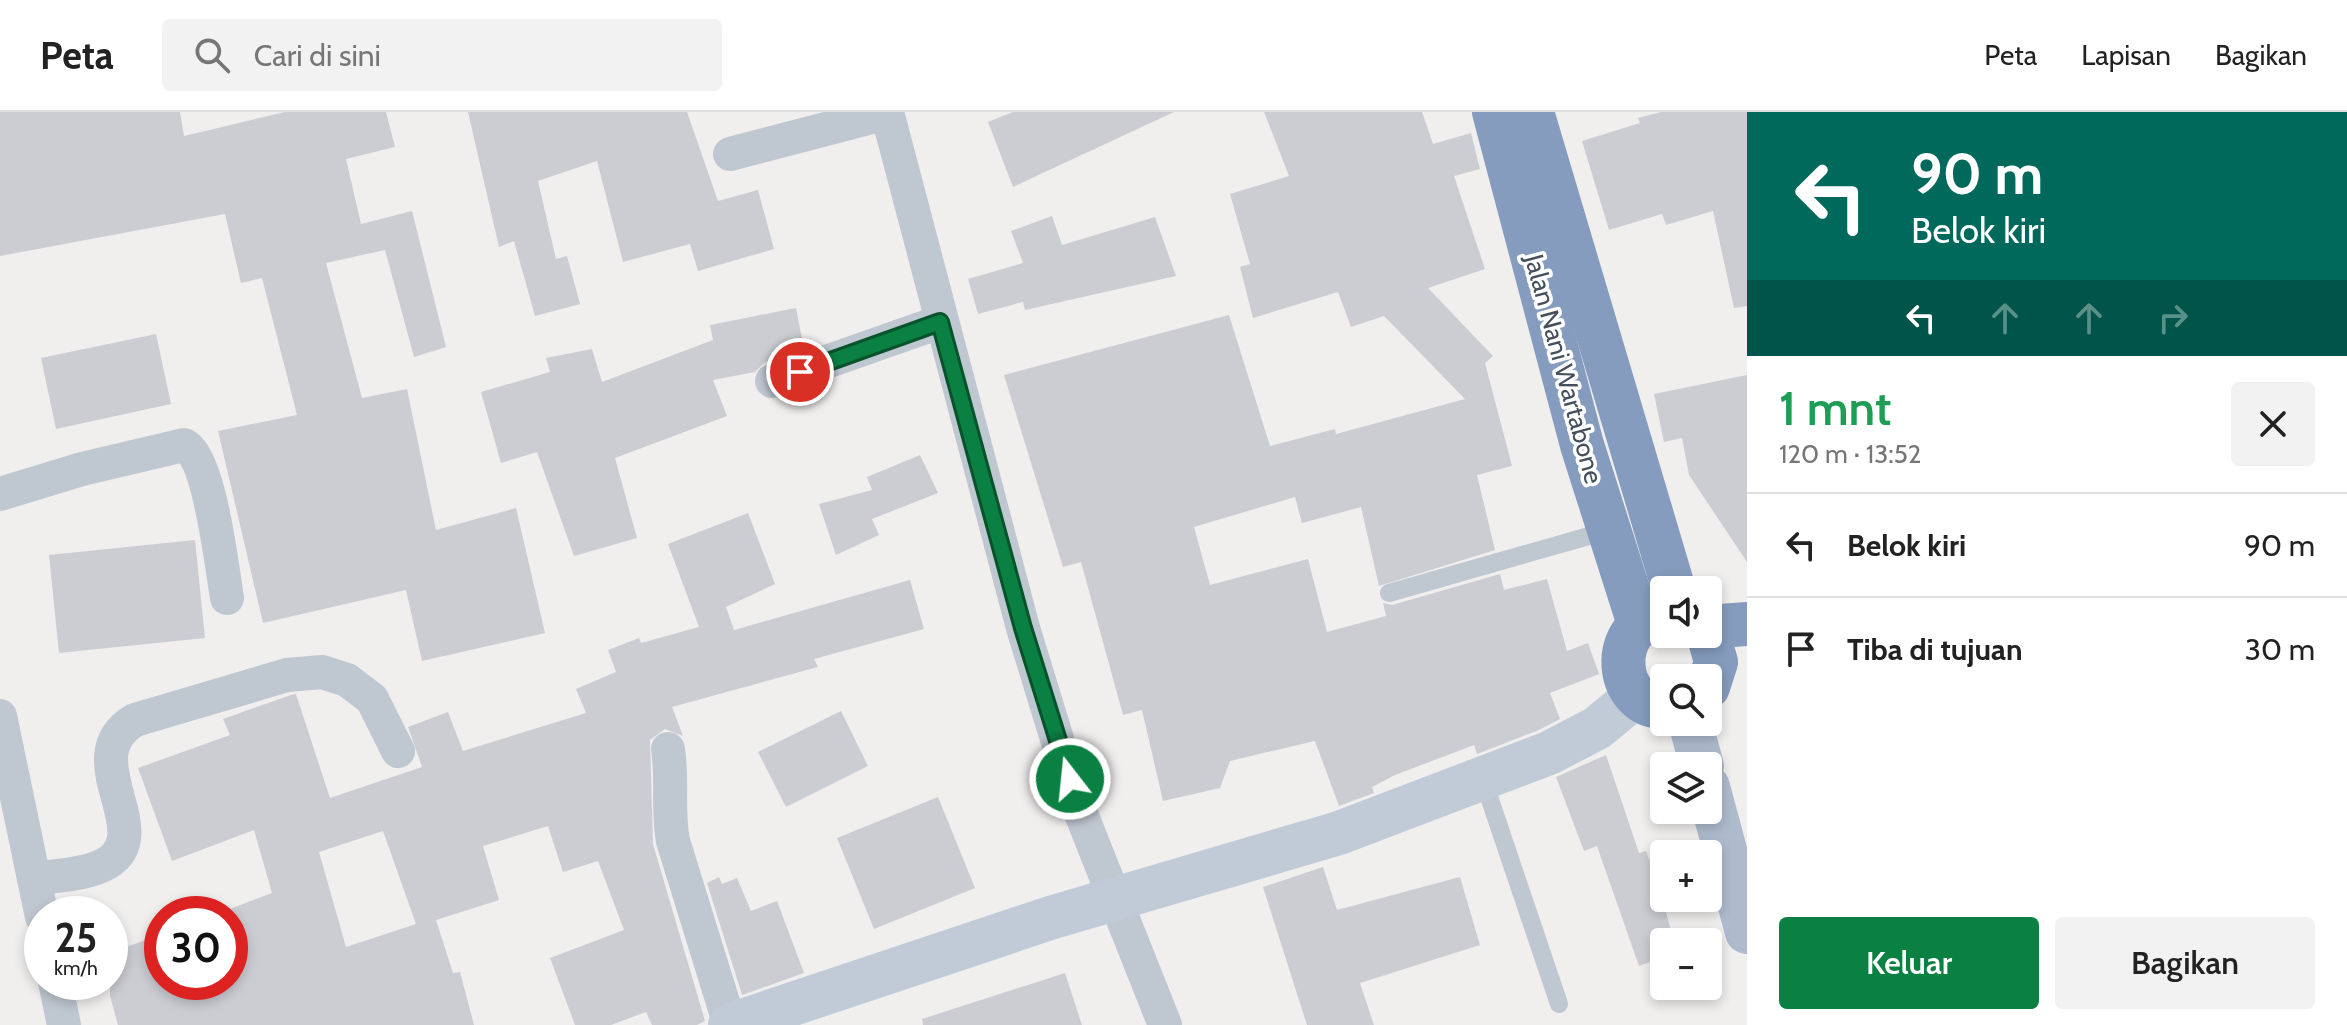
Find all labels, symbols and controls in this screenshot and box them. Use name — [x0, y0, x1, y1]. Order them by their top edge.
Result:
search box — [162, 19, 722, 91]
text: Peta — [40, 32, 114, 79]
icon: search — [190, 33, 234, 77]
text: Cari di sini — [254, 37, 381, 74]
text: Peta — [1984, 38, 2037, 72]
text: Lapisan — [2081, 38, 2171, 72]
text: Bagikan — [2215, 38, 2307, 72]
text: 90 m — [1911, 140, 2043, 208]
icon: left — [1779, 144, 1883, 248]
text: Belok kiri — [1911, 208, 2046, 252]
street label: Jalan Nani Wartabone — [1518, 250, 1610, 487]
icon: left — [1899, 296, 1943, 340]
icon: ahead — [1983, 296, 2027, 340]
icon: ahead — [2067, 296, 2111, 340]
icon: right — [2151, 296, 2195, 340]
pin — [766, 338, 834, 406]
icon: arrive — [778, 350, 822, 394]
text: 1 mnt — [1779, 379, 1891, 437]
button: close — [2231, 382, 2315, 466]
text: 120 m · 13:52 — [1779, 438, 1921, 470]
icon: left — [1779, 523, 1823, 567]
text: Belok kiri — [1847, 527, 1966, 564]
text: 90 m — [2244, 527, 2315, 564]
map controls — [1650, 576, 1722, 1000]
button: sound — [1650, 576, 1722, 648]
icon: arrive — [1779, 627, 1823, 671]
text: Tiba di tujuan — [1847, 631, 2023, 668]
text: 30 m — [2245, 631, 2315, 668]
button: search — [1650, 664, 1722, 736]
position arrow — [1028, 737, 1112, 821]
button: layers — [1650, 752, 1722, 824]
button: + — [1650, 840, 1722, 912]
speed limit sign: 30 — [144, 896, 248, 1000]
text: 25 — [55, 913, 97, 962]
button: Keluar — [1779, 917, 2039, 1009]
button: Bagikan — [2055, 917, 2315, 1009]
button: − — [1650, 928, 1722, 1000]
text: km/h — [54, 956, 98, 980]

